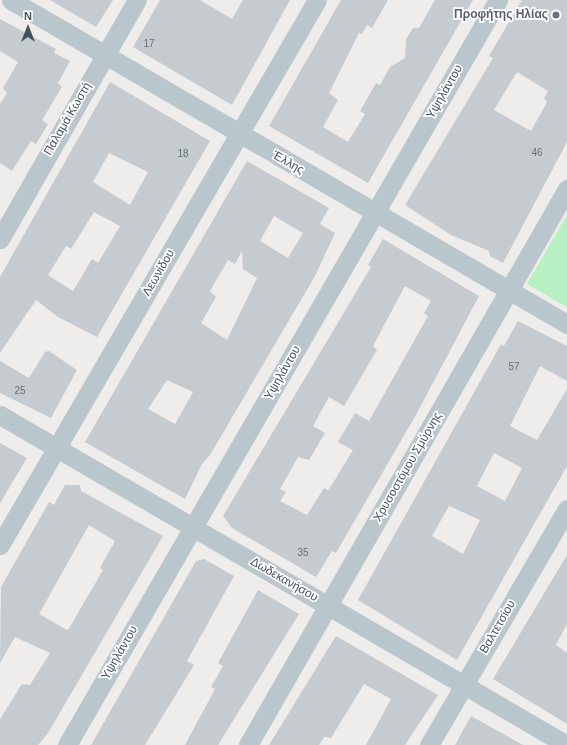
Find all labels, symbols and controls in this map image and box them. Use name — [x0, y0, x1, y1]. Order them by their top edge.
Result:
north arrow — [8, 8, 48, 48]
place label: Προφήτης Ηλίας — [454, 8, 548, 22]
text: N — [24, 10, 32, 22]
marker: Προφήτης Ηλίας — [551, 10, 561, 20]
house number: 17 — [143, 38, 155, 50]
street label: Υψηλάντου — [424, 63, 466, 121]
street label: Παλαμά Κωστή — [41, 80, 95, 158]
house number: 46 — [531, 147, 543, 159]
house number: 18 — [177, 148, 189, 160]
street label: Έλλης — [270, 148, 306, 178]
street label: Λεωνίδου — [140, 247, 178, 299]
street label: Υψηλάντου — [262, 344, 304, 402]
house number: 57 — [508, 361, 520, 373]
house number: 25 — [14, 385, 26, 397]
street label: Χρυσοστόμου Σμύρνης — [371, 410, 445, 524]
house number: 35 — [297, 547, 309, 559]
street label: Δωδεκανήσου — [248, 555, 320, 605]
street label: Βαλτετσίου — [477, 598, 519, 656]
street label: Υψηλάντου — [99, 624, 141, 682]

